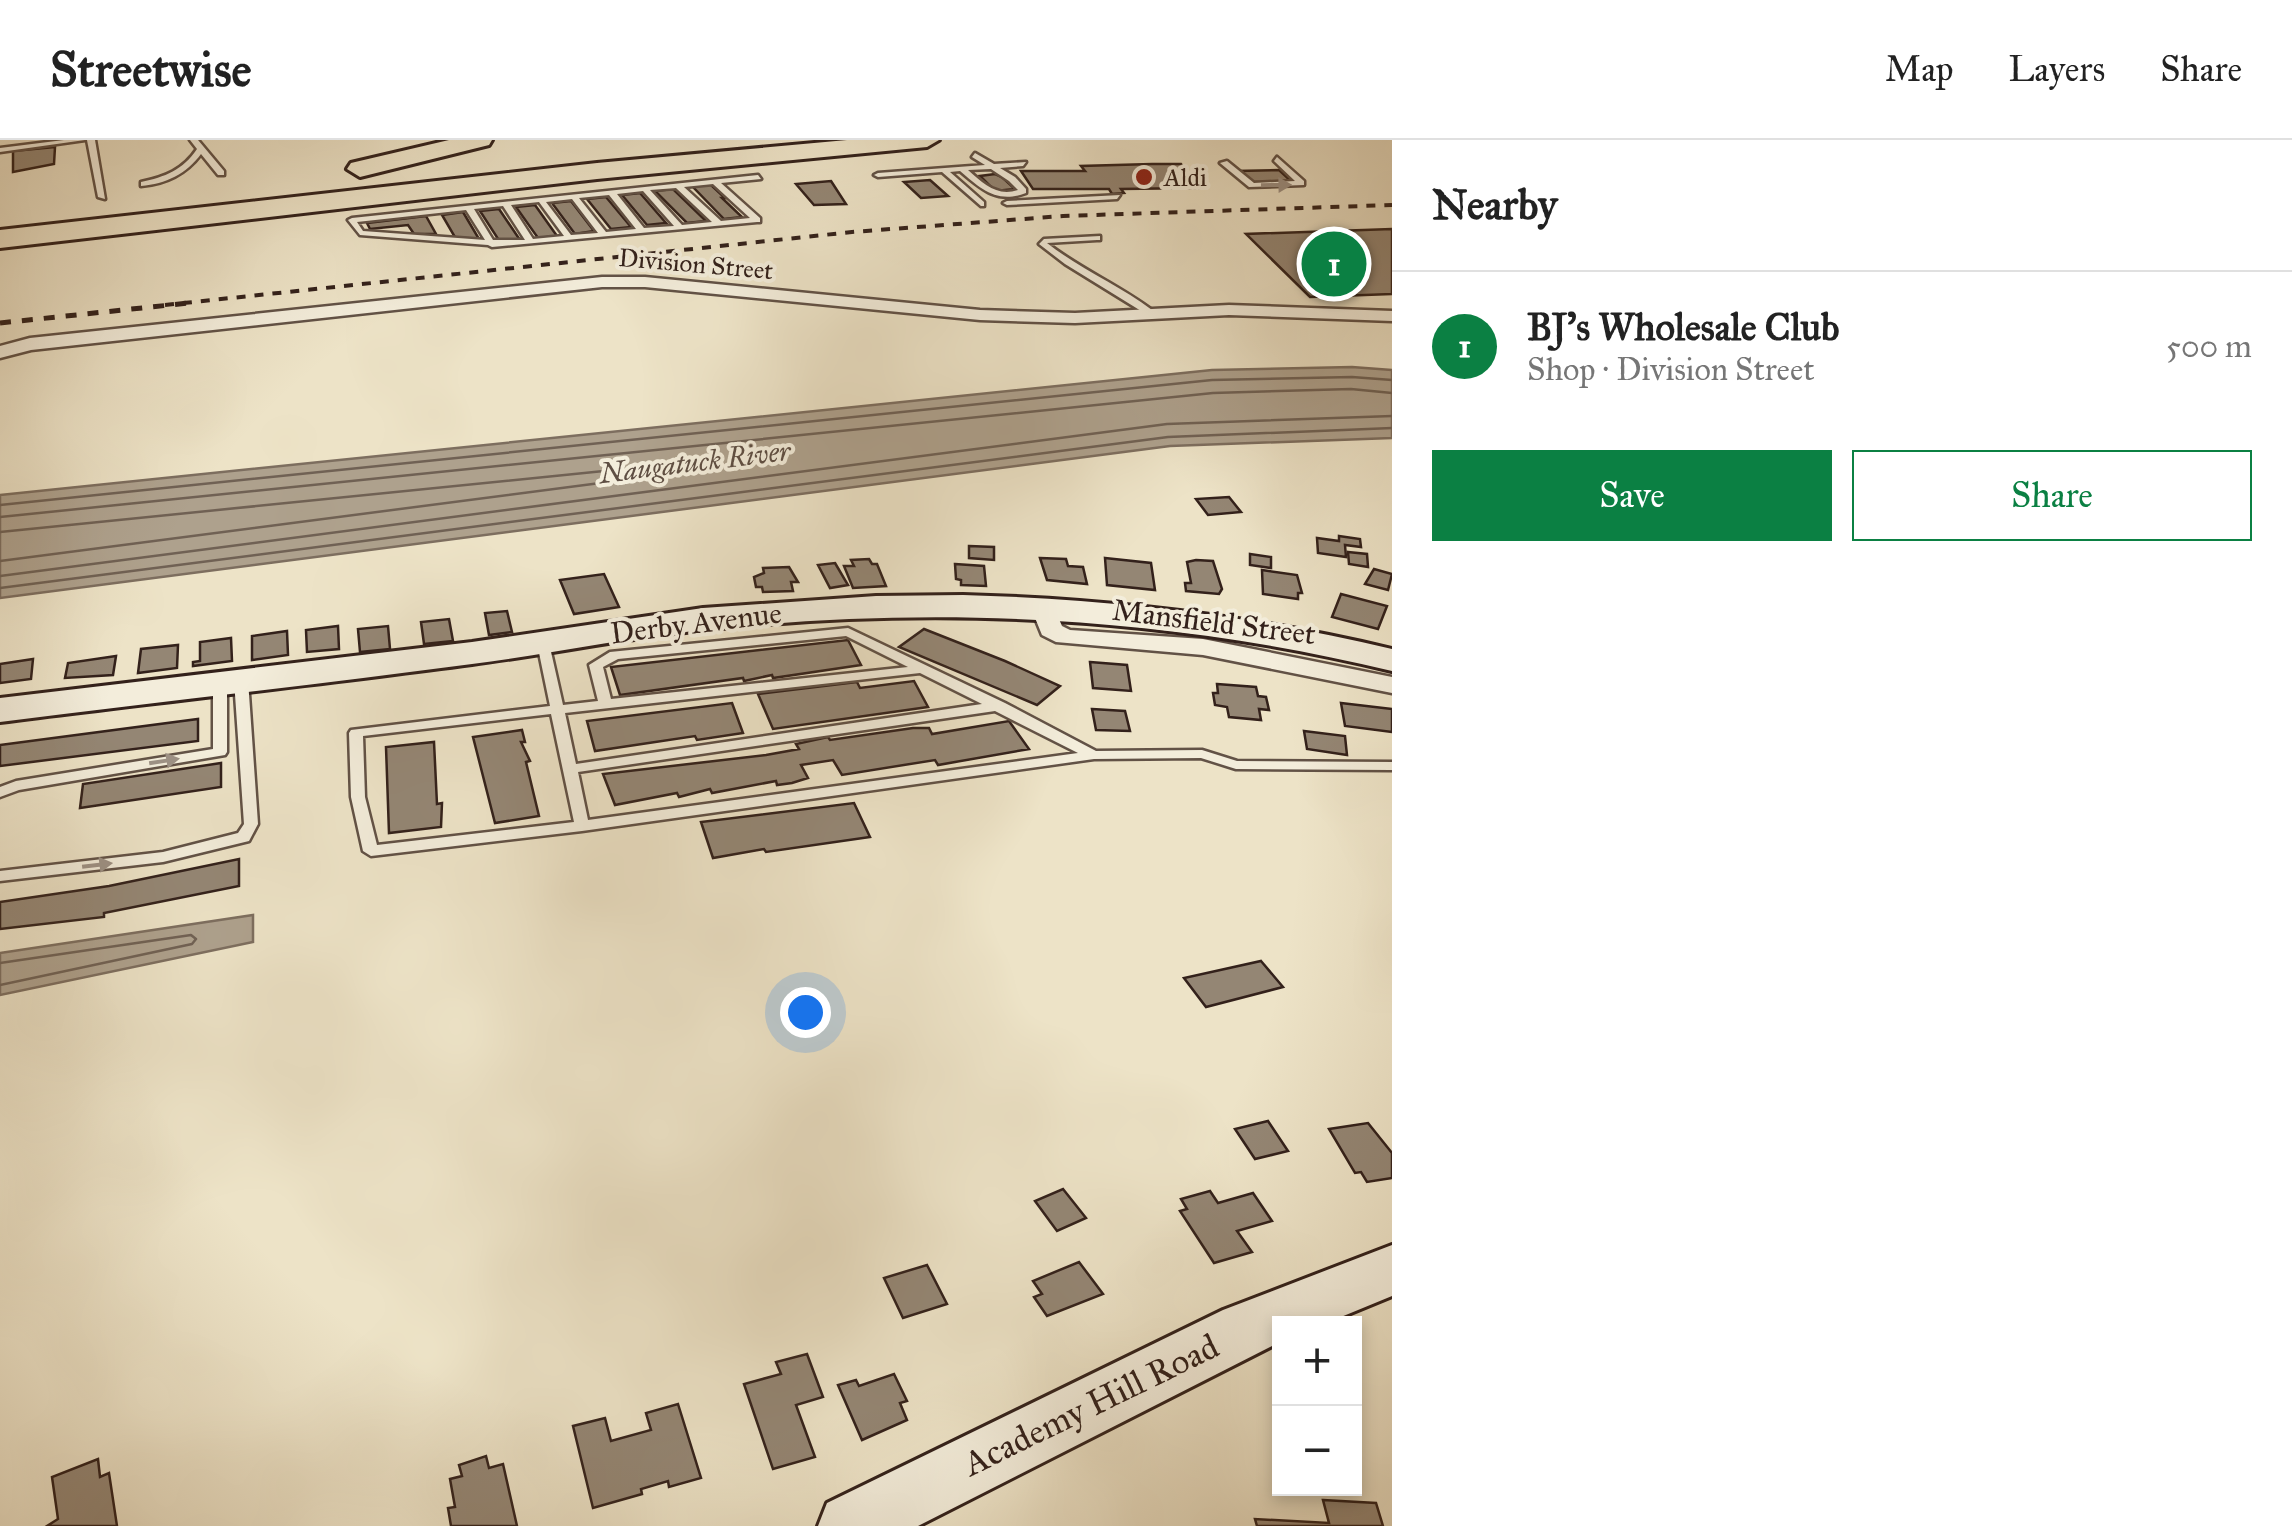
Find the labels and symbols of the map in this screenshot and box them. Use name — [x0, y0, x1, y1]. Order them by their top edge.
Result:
place label: Aldi — [1163, 162, 1207, 193]
marker: Aldi — [1133, 166, 1155, 188]
one-way arrow — [1261, 177, 1293, 193]
pin: 1 — [1302, 226, 1366, 302]
street label: Division Street — [617, 242, 775, 286]
water label: Naugatuck River — [596, 433, 794, 491]
street label: Mansfield Street — [1110, 592, 1318, 652]
street label: Derby Avenue — [608, 595, 784, 651]
one-way arrow — [149, 753, 181, 768]
one-way arrow — [81, 857, 113, 873]
your location — [780, 987, 831, 1038]
street label: Academy Hill Road — [955, 1324, 1226, 1486]

